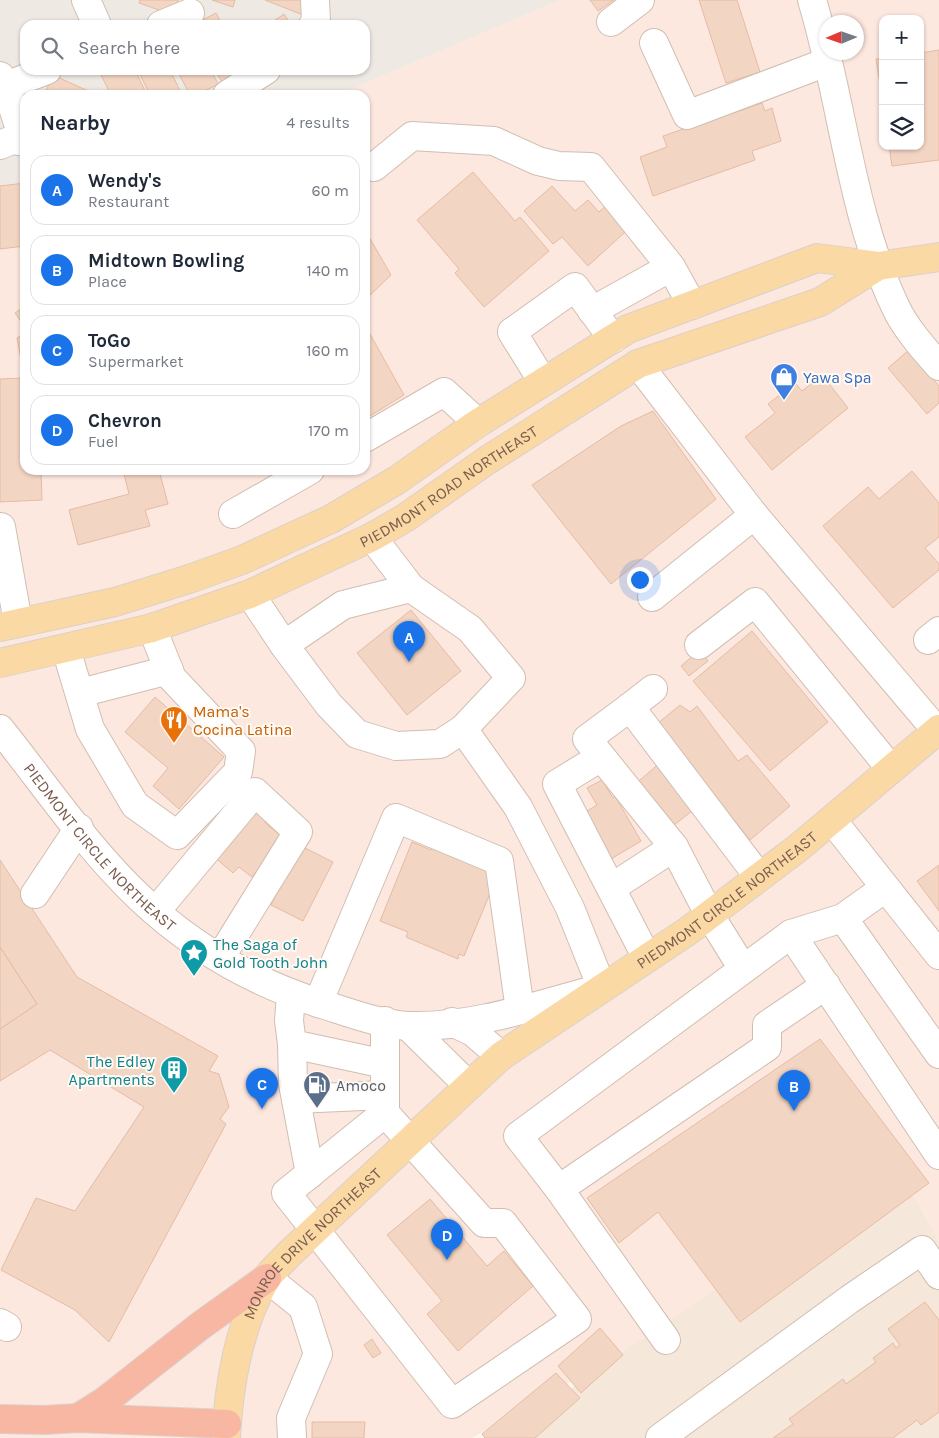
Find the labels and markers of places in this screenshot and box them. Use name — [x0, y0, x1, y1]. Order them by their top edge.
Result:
shop icon: Yawa Spa — [769, 362, 799, 401]
place label: Yawa Spa — [803, 368, 872, 387]
pin: A — [393, 621, 425, 662]
place label: Mama's Cocina Latina — [193, 702, 292, 739]
restaurant icon: Mama's Cocina Latina — [159, 705, 189, 744]
place label: The Saga of Gold Tooth John — [213, 935, 328, 972]
place icon: The Saga of Gold Tooth John — [179, 938, 209, 977]
place label: The Edley Apartments — [69, 1052, 156, 1089]
building icon: The Edley Apartments — [159, 1055, 189, 1094]
pin: C — [246, 1068, 278, 1109]
fuel station icon: Amoco — [302, 1070, 332, 1109]
pin: B — [778, 1070, 810, 1111]
place label: Amoco — [336, 1076, 386, 1095]
pin: D — [431, 1219, 463, 1260]

